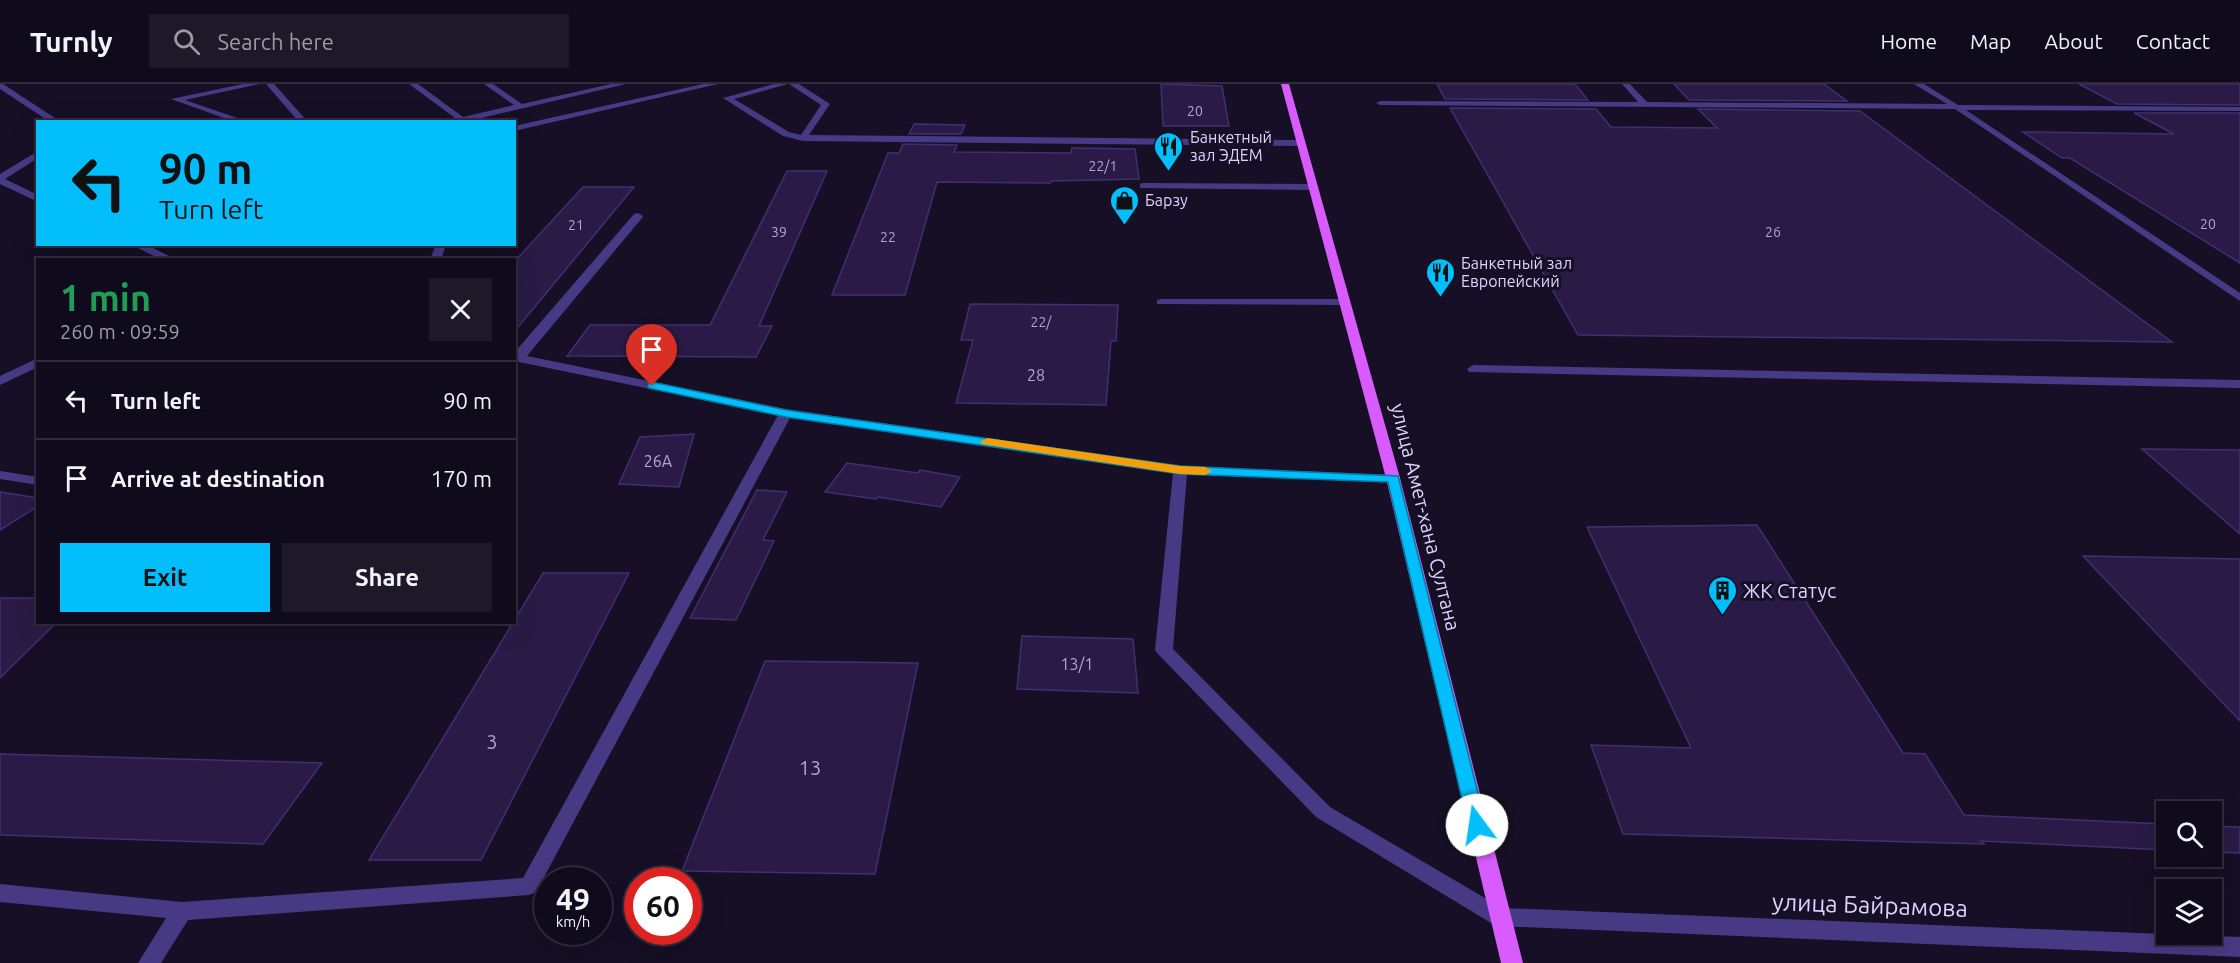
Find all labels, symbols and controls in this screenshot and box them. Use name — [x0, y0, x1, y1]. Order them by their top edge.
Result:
search box — [149, 14, 569, 68]
icon: search — [170, 25, 203, 58]
text: Turnly — [30, 26, 113, 57]
text: Search here — [218, 29, 334, 54]
text: Home — [1880, 29, 1937, 53]
text: Map — [1970, 29, 2011, 53]
text: About — [2044, 29, 2103, 53]
text: Contact — [2136, 29, 2210, 53]
house number: 20 — [1187, 103, 1203, 119]
place label: Банкетный зал ЭДЕМ — [1190, 128, 1272, 164]
restaurant icon: Банкетный зал ЭДЕМ — [1153, 130, 1185, 172]
icon: left — [60, 144, 138, 222]
text: 90 m — [159, 145, 253, 192]
house number: 22/1 — [1089, 158, 1117, 174]
shop icon: Барзу — [1108, 184, 1140, 226]
place label: Барзу — [1145, 191, 1188, 209]
text: Turn left — [159, 194, 263, 224]
house number: 20 — [2200, 216, 2216, 232]
house number: 21 — [568, 217, 584, 233]
house number: 39 — [771, 224, 787, 240]
house number: 26 — [1765, 224, 1781, 240]
house number: 22 — [880, 229, 896, 245]
place label: Банкетный зал Европейский — [1461, 254, 1572, 290]
restaurant icon: Банкетный зал Европейский — [1424, 256, 1456, 298]
text: 1 min — [60, 277, 151, 318]
button: close — [429, 278, 492, 341]
house number: 22/ — [1031, 314, 1052, 330]
text: 260 m · 09:59 — [60, 320, 180, 343]
pin — [626, 324, 677, 386]
icon: arrive — [635, 333, 668, 366]
house number: 28 — [1027, 366, 1045, 384]
icon: left — [60, 384, 93, 417]
text: Turn left — [111, 388, 201, 413]
text: 90 m — [443, 388, 492, 413]
street label: улица Амет-хана Султана — [1387, 401, 1465, 633]
house number: 26А — [644, 452, 673, 470]
icon: arrive — [60, 462, 93, 495]
text: Arrive at destination — [111, 466, 325, 491]
text: 170 m — [431, 466, 492, 491]
button: Exit — [60, 543, 270, 612]
button: Share — [282, 543, 492, 612]
building icon: ЖК Статус — [1706, 574, 1738, 616]
place label: ЖК Статус — [1743, 579, 1836, 602]
house number: 13/1 — [1061, 655, 1093, 673]
house number: 3 — [486, 730, 498, 753]
house number: 13 — [799, 756, 821, 779]
position arrow — [1445, 793, 1509, 857]
map controls — [2156, 801, 2222, 945]
button: search — [2156, 801, 2222, 867]
speed limit sign: 60 — [624, 867, 702, 945]
button: layers — [2156, 879, 2222, 945]
text: 49 — [556, 882, 590, 916]
street label: улица Байрамова — [1772, 888, 1968, 922]
text: km/h — [556, 913, 590, 930]

